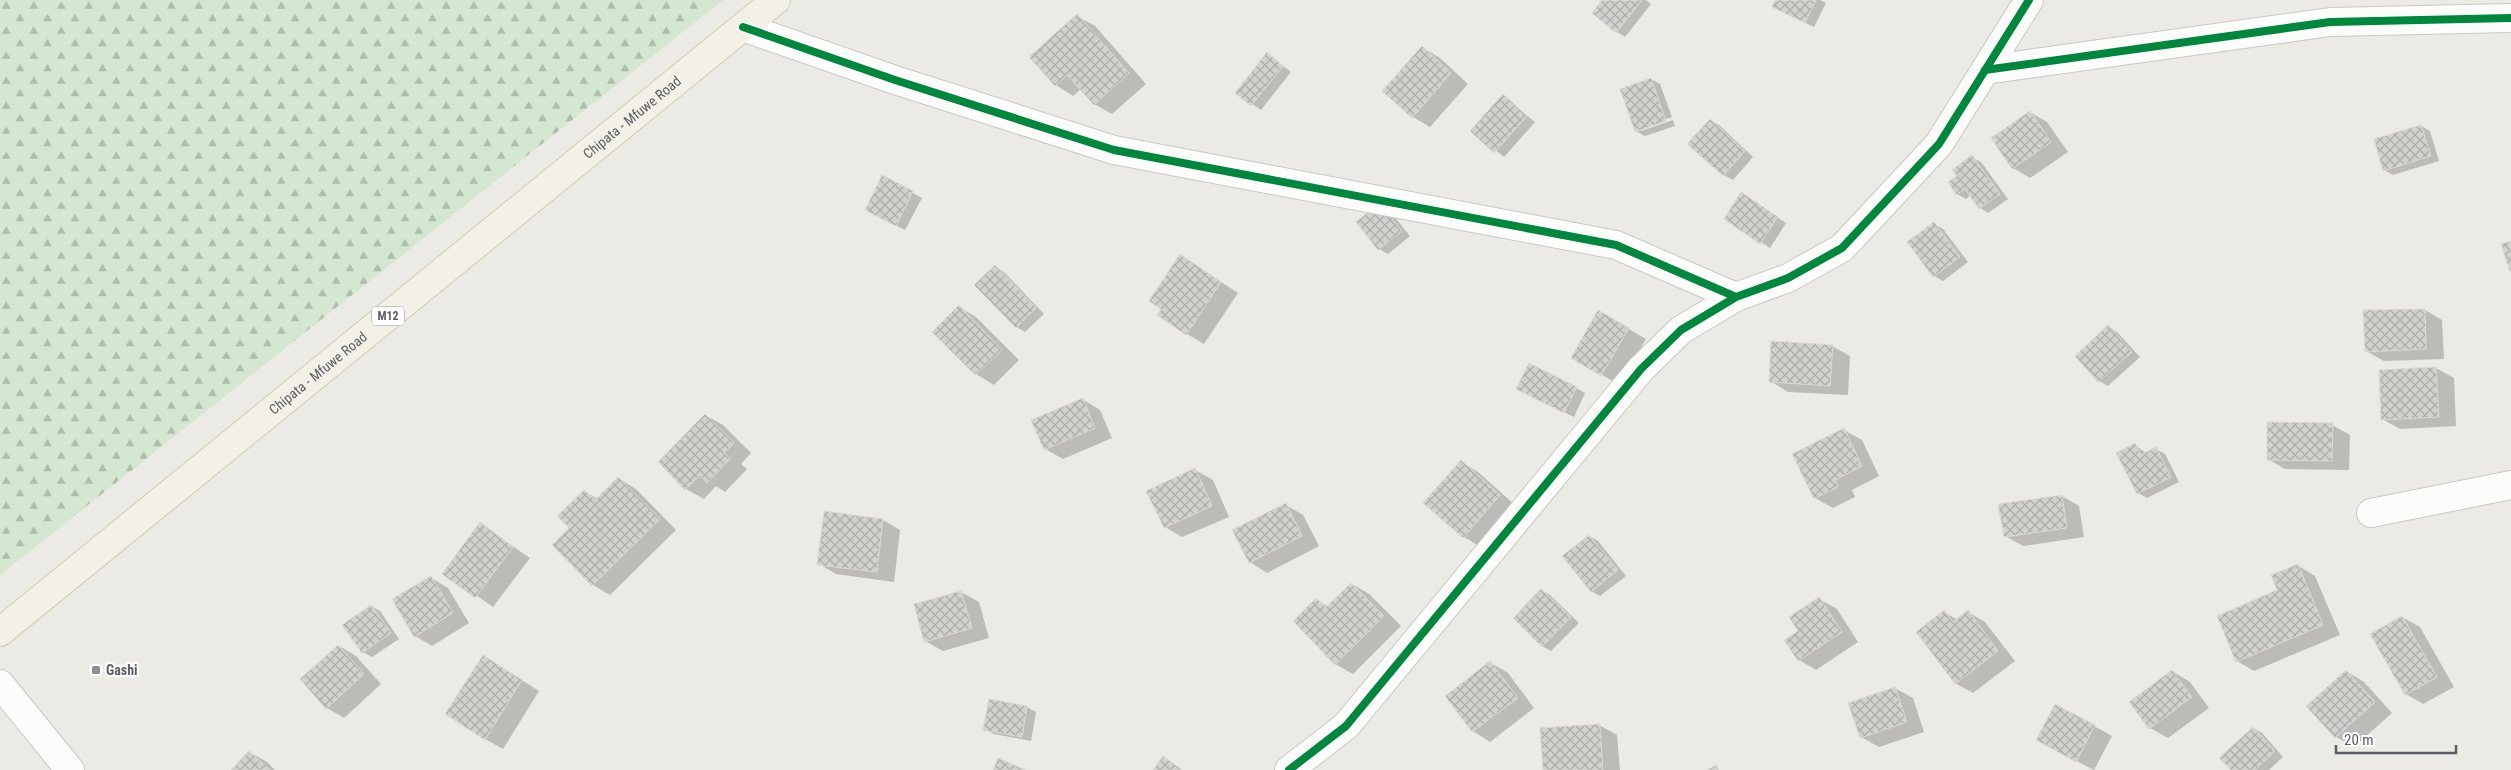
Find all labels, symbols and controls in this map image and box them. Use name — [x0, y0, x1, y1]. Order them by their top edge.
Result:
street label: Chipata - Mfuwe Road — [580, 73, 684, 162]
road number: M12 — [372, 306, 404, 326]
street label: Chipata - Mfuwe Road — [266, 329, 370, 418]
place label: Gashi — [106, 662, 138, 678]
marker: Gashi — [90, 664, 102, 676]
scale bar — [2336, 722, 2456, 754]
text: 20 m — [2344, 731, 2374, 749]

